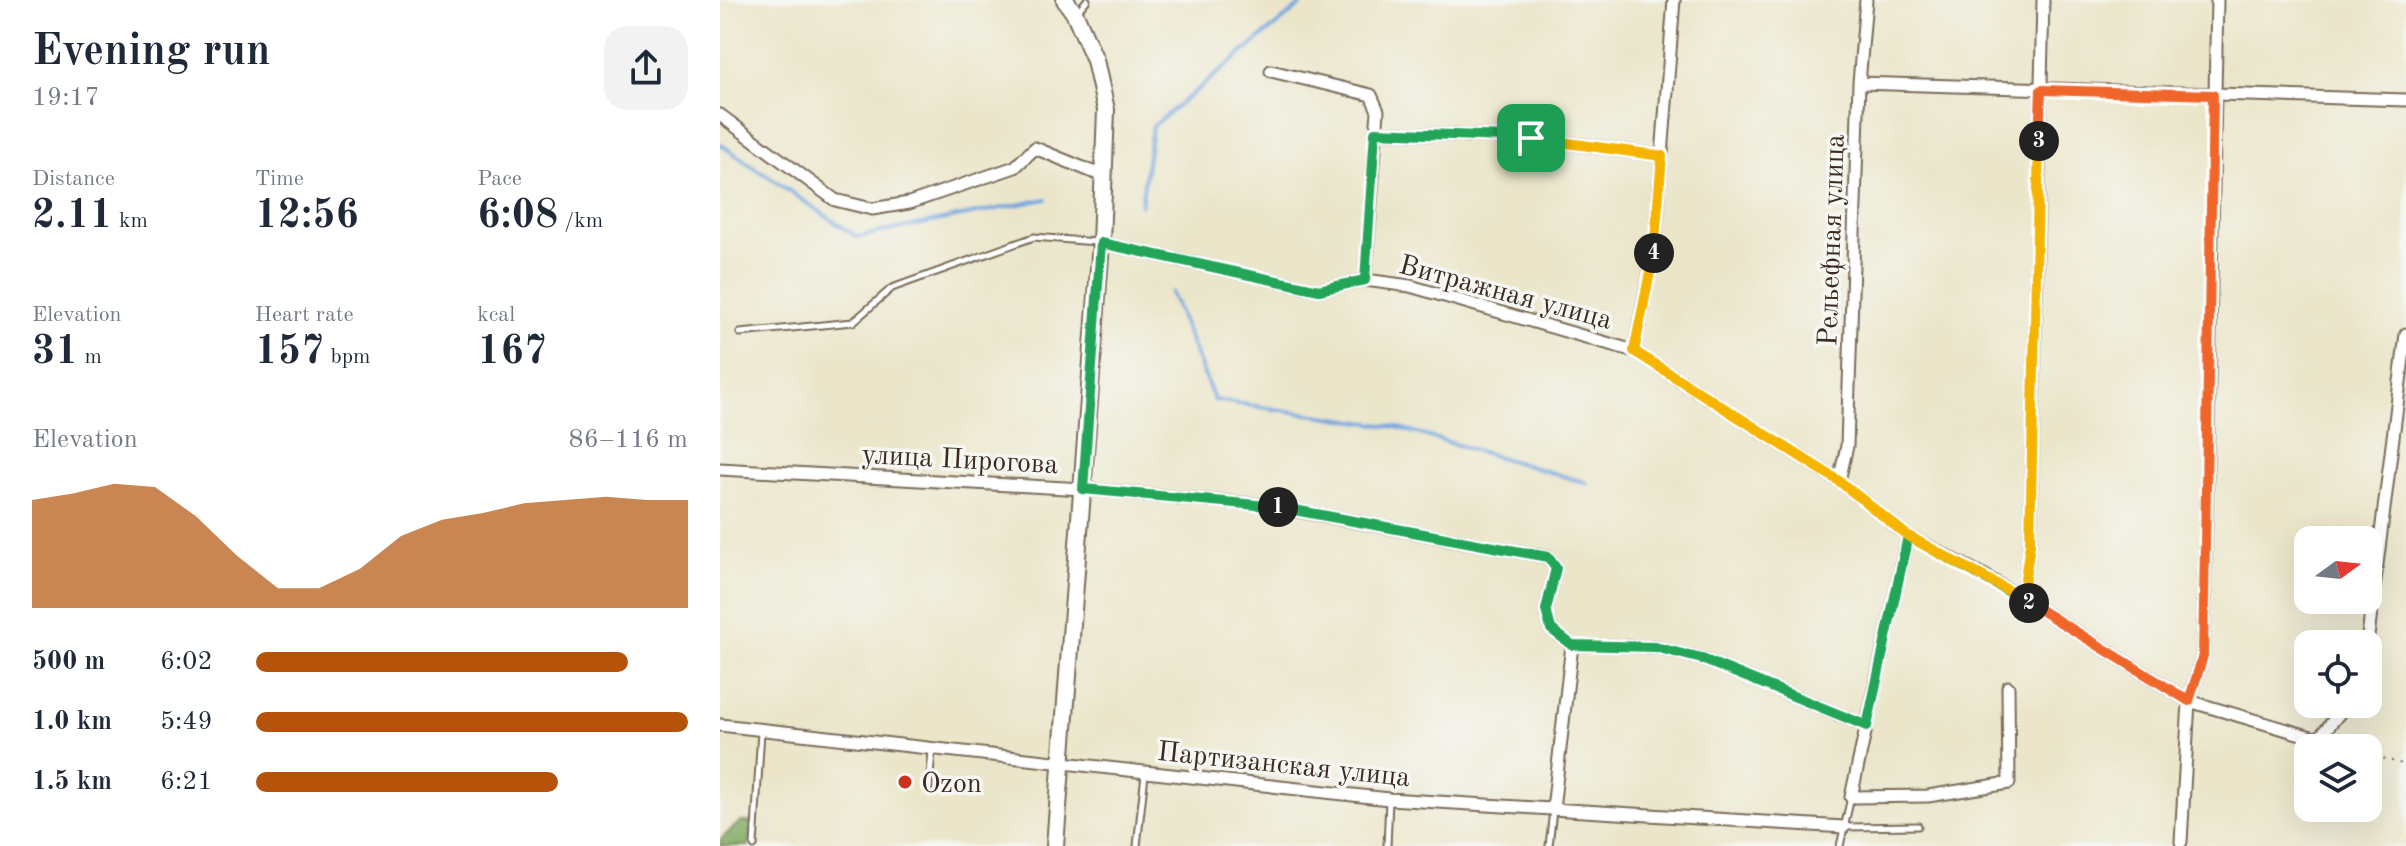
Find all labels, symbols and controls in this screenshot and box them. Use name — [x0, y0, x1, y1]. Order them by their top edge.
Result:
button: share — [604, 26, 688, 110]
text: Evening run — [32, 30, 270, 74]
text: 19:17 — [32, 85, 100, 111]
pin — [1497, 104, 1565, 172]
icon: arrive — [1509, 116, 1553, 160]
pin: 3 — [2019, 121, 2059, 161]
text: 3 — [2033, 130, 2045, 152]
street label: Рельефная улица — [1815, 133, 1851, 347]
text: Distance — [32, 168, 115, 190]
text: Time — [255, 168, 304, 190]
text: Pace — [477, 168, 522, 190]
text: 2.11 — [32, 197, 113, 237]
text: 12:56 — [255, 197, 359, 237]
text: 6:08 — [477, 197, 558, 237]
text: km — [113, 210, 148, 232]
text: /km — [558, 210, 603, 232]
pin: 4 — [1634, 233, 1674, 273]
text: 4 — [1648, 242, 1660, 264]
street label: Витражная улица — [1396, 252, 1615, 336]
text: Elevation — [32, 304, 122, 326]
text: Heart rate — [255, 304, 354, 326]
text: kcal — [477, 304, 515, 326]
text: 31 — [32, 333, 78, 373]
text: 157 — [255, 333, 324, 373]
text: 167 — [477, 333, 547, 373]
text: m — [78, 346, 102, 368]
text: bpm — [324, 346, 371, 368]
text: Elevation — [32, 427, 138, 453]
text: 86–116 m — [569, 427, 688, 453]
street label: улица Пирогова — [861, 442, 1059, 480]
pin: 1 — [1258, 487, 1298, 527]
text: 1 — [1272, 496, 1284, 518]
north arrow — [2294, 526, 2382, 614]
map controls — [2294, 526, 2382, 822]
pin: 2 — [2009, 583, 2049, 623]
text: 2 — [2023, 592, 2035, 614]
button: locate — [2294, 630, 2382, 718]
text: 500 m — [32, 649, 105, 675]
text: 6:02 — [160, 649, 213, 675]
text: 1.0 km — [32, 709, 112, 735]
text: 5:49 — [160, 709, 213, 735]
button: layers — [2294, 734, 2382, 822]
street label: Партизанская улица — [1156, 739, 1412, 793]
text: 1.5 km — [32, 769, 112, 795]
text: 6:21 — [160, 769, 213, 795]
place label: Ozon — [921, 771, 982, 799]
marker: Ozon — [896, 773, 914, 791]

